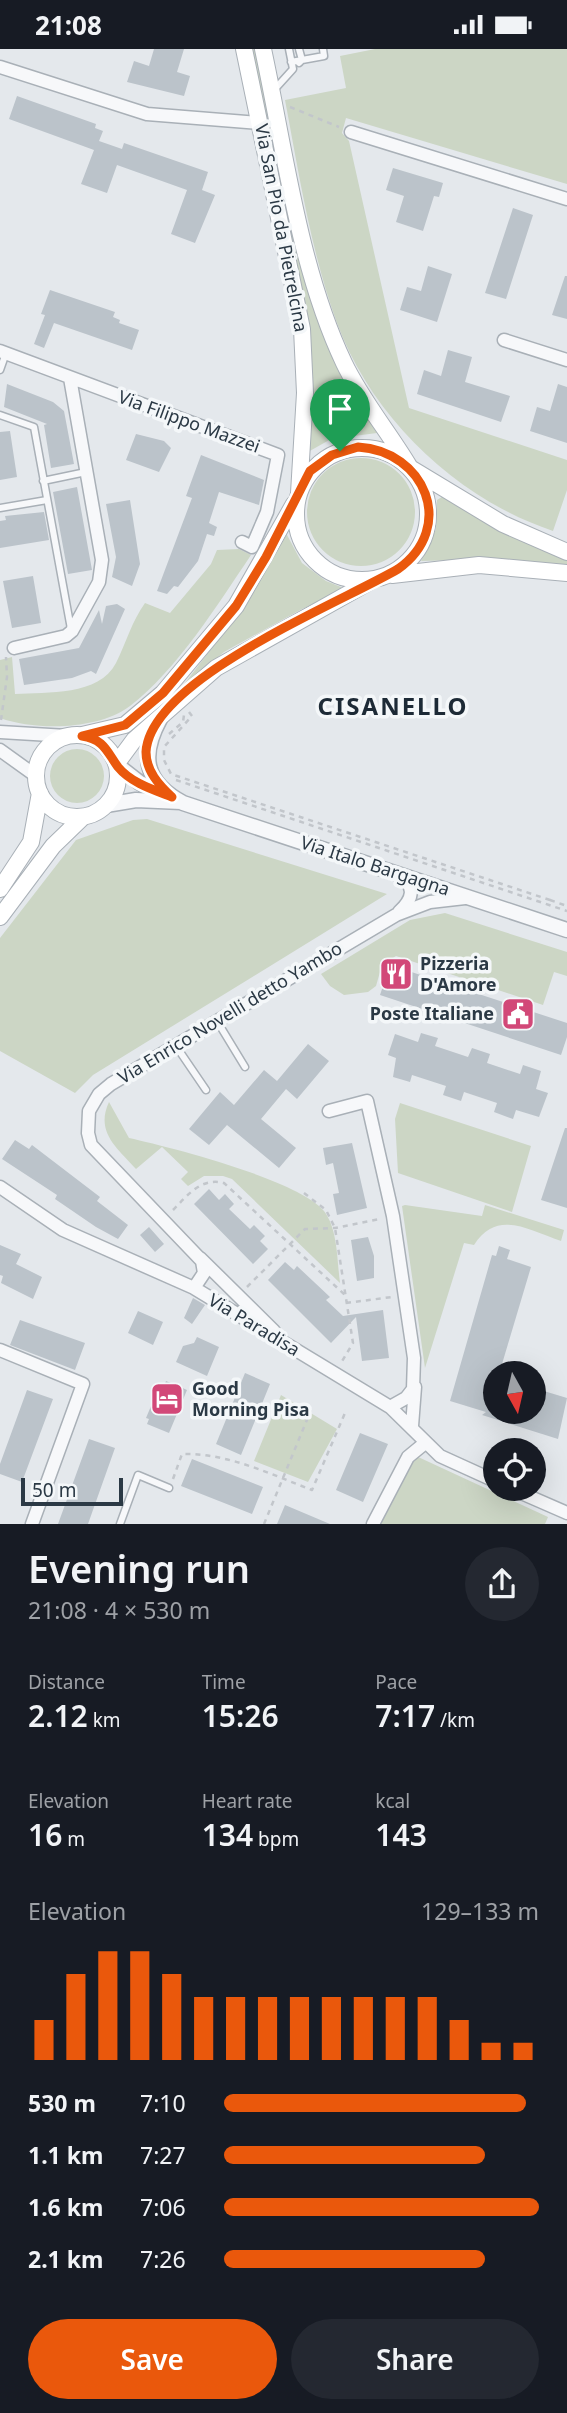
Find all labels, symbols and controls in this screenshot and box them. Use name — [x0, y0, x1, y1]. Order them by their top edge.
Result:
text: 21:08 — [35, 7, 102, 43]
street label: Via San Pio da Pietrelcina — [250, 122, 314, 334]
pin — [310, 379, 370, 451]
street label: Via Filippo Mazzei — [115, 384, 264, 458]
icon: arrive — [321, 390, 359, 428]
district label: CISANELLO — [318, 689, 468, 722]
street label: Via Italo Bargagna — [298, 830, 453, 901]
street label: Via Enrico Novelli detto Yambo — [113, 935, 346, 1089]
place label: Pizzeria D'Amore — [420, 951, 496, 996]
restaurant icon: Pizzeria D'Amore — [377, 955, 415, 993]
public building icon: Poste Italiane — [499, 995, 537, 1033]
place label: Poste Italiane — [370, 1001, 494, 1025]
street label: Via Paradisa — [204, 1287, 305, 1361]
north arrow — [483, 1361, 546, 1425]
map controls — [483, 1361, 546, 1501]
place label: Good Morning Pisa — [192, 1376, 310, 1421]
hotel icon: Good Morning Pisa — [148, 1380, 186, 1418]
button: locate — [483, 1438, 546, 1501]
scale bar — [21, 1475, 122, 1507]
text: 50 m — [32, 1477, 76, 1503]
text: Evening run — [28, 1542, 250, 1594]
button: share — [465, 1547, 539, 1621]
text: 21:08 · 4 × 530 m — [28, 1594, 210, 1626]
text: Distance — [28, 1669, 105, 1695]
text: Time — [202, 1669, 246, 1695]
text: Pace — [375, 1669, 417, 1695]
text: 2.12 — [28, 1695, 88, 1736]
text: 15:26 — [202, 1695, 279, 1736]
text: 7:17 — [375, 1695, 435, 1736]
text: km — [88, 1707, 121, 1733]
text: /km — [435, 1707, 475, 1733]
text: Elevation — [28, 1788, 109, 1814]
text: Heart rate — [202, 1788, 292, 1814]
text: kcal — [375, 1788, 410, 1814]
text: 16 — [28, 1814, 62, 1855]
text: 134 — [202, 1814, 253, 1855]
text: 143 — [375, 1814, 427, 1855]
text: m — [62, 1826, 85, 1852]
text: bpm — [253, 1826, 299, 1852]
text: Elevation — [28, 1895, 126, 1927]
text: 129–133 m — [421, 1895, 539, 1927]
text: 530 m — [28, 2087, 96, 2119]
text: 7:10 — [140, 2087, 186, 2119]
text: 1.1 km — [28, 2139, 103, 2171]
text: 7:27 — [140, 2139, 186, 2171]
text: 1.6 km — [28, 2191, 103, 2223]
text: 7:06 — [140, 2191, 186, 2223]
text: 2.1 km — [28, 2243, 103, 2275]
text: 7:26 — [140, 2243, 186, 2275]
button: Save — [28, 2319, 277, 2399]
button: Share — [291, 2319, 539, 2399]

